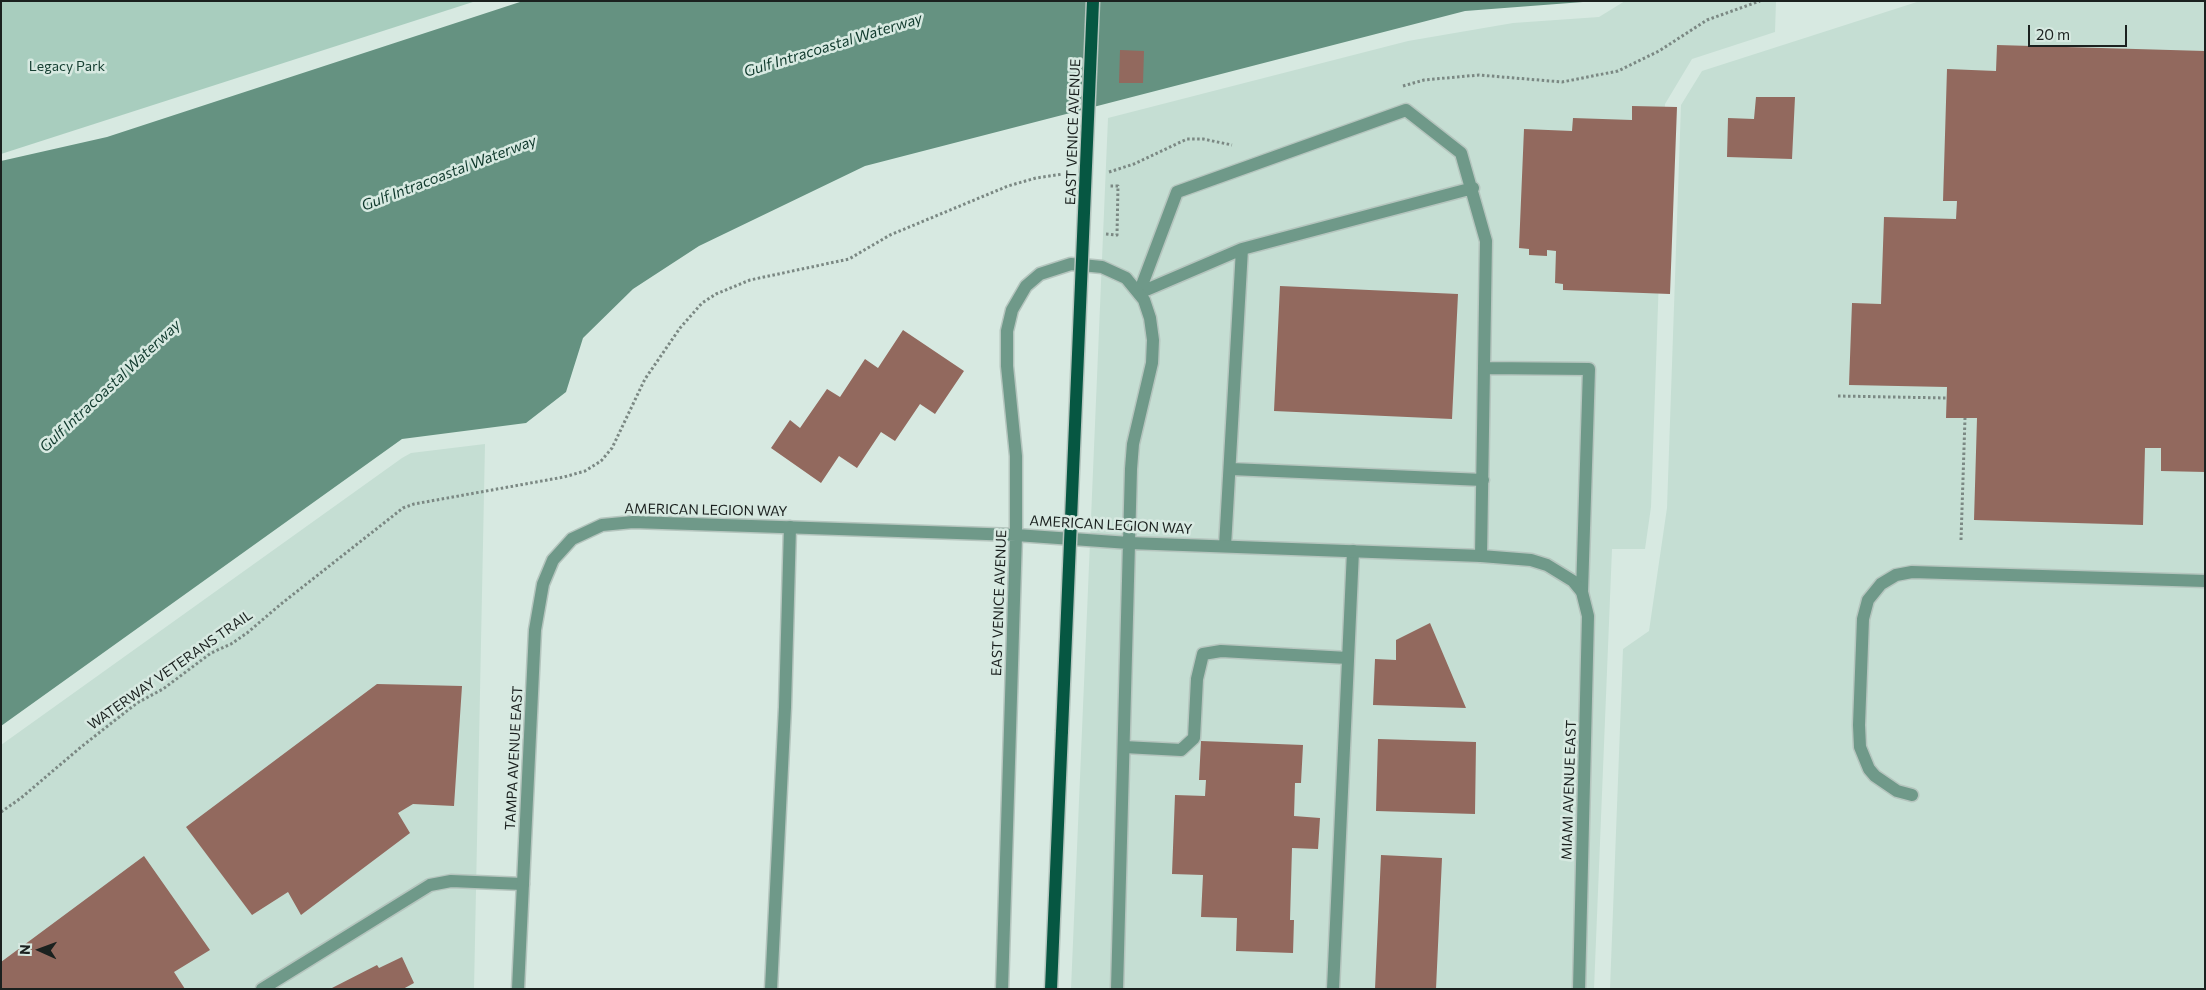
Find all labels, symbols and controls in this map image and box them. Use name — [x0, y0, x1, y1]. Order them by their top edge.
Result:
water label: Gulf Intracoastal Waterway — [742, 9, 924, 81]
scale bar — [2031, 15, 2130, 47]
text: 20 m — [2036, 25, 2070, 43]
park label: Legacy Park — [29, 58, 105, 74]
street label: EAST VENICE AVENUE — [1062, 59, 1084, 205]
water label: Gulf Intracoastal Waterway — [359, 131, 539, 215]
water label: Gulf Intracoastal Waterway — [36, 316, 184, 456]
street label: AMERICAN LEGION WAY — [624, 500, 788, 520]
street label: AMERICAN LEGION WAY — [1029, 512, 1193, 538]
street label: EAST VENICE AVENUE — [988, 530, 1010, 676]
street label: WATERWAY VETERANS TRAIL — [84, 607, 256, 733]
street label: TAMPA AVENUE EAST — [502, 685, 526, 831]
street label: MIAMI AVENUE EAST — [1558, 720, 1580, 860]
north arrow — [15, 925, 65, 975]
text: N — [16, 944, 33, 955]

